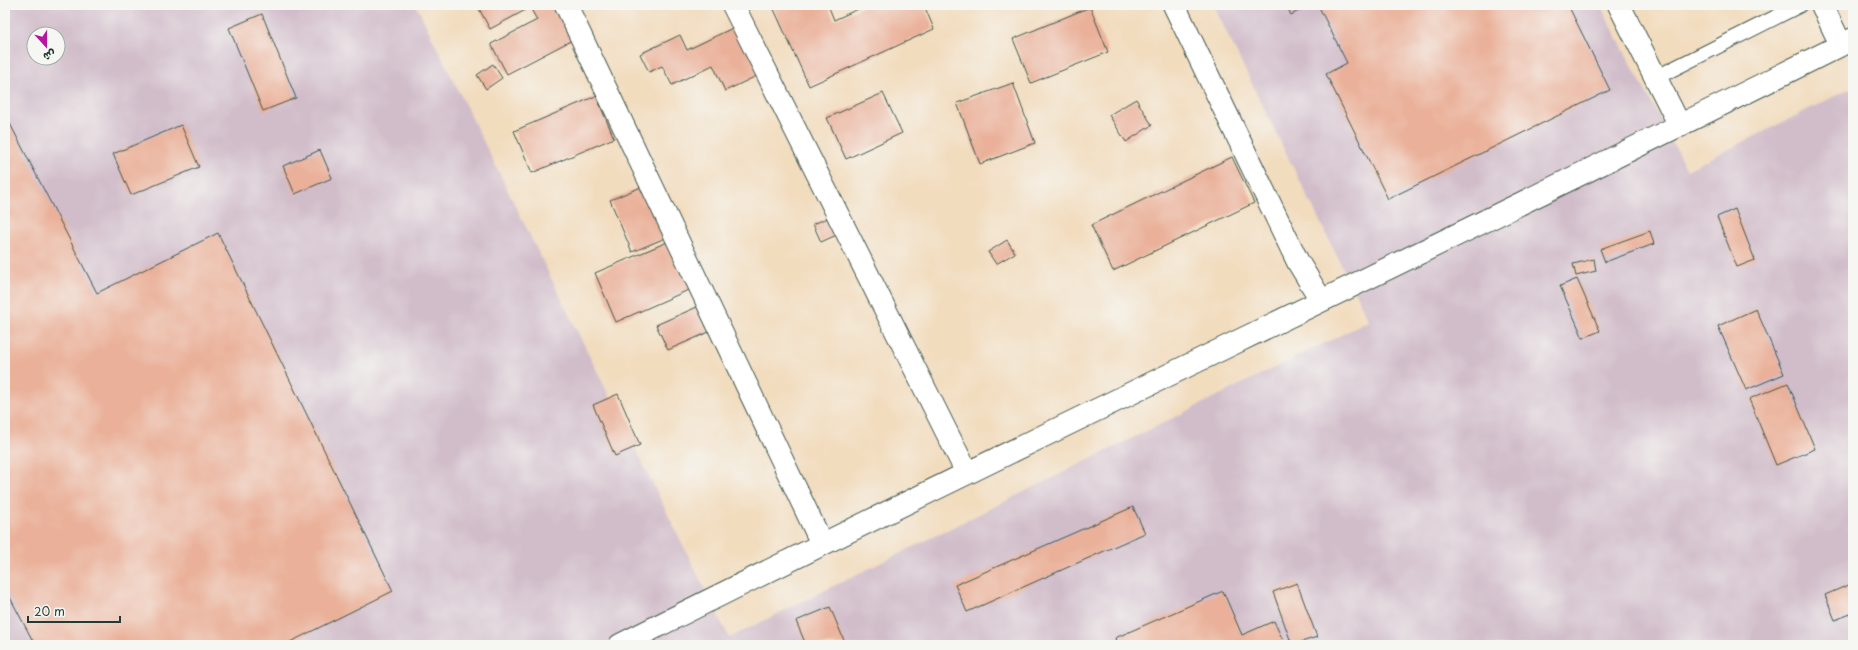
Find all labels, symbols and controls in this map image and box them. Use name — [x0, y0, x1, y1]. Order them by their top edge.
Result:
north arrow — [26, 26, 66, 66]
text: ش — [41, 46, 58, 66]
scale bar — [28, 598, 120, 624]
text: 20 m — [34, 602, 65, 620]

